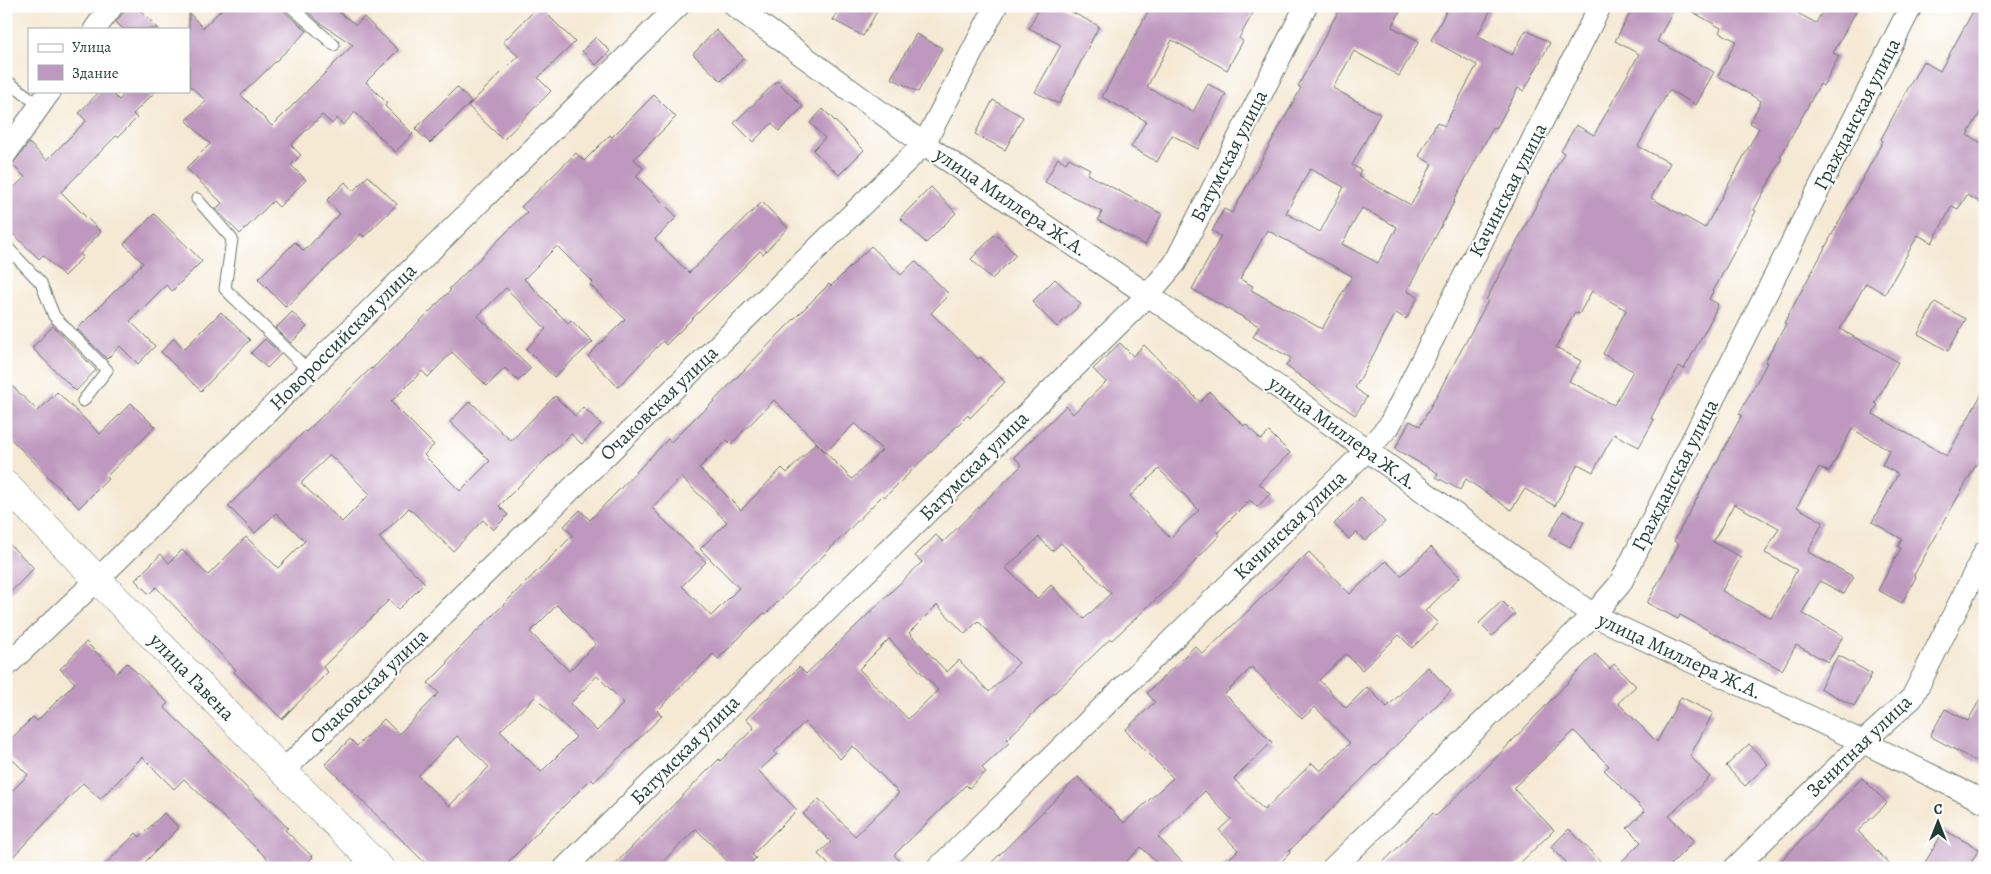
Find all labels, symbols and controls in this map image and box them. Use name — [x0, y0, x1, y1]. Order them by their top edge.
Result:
legend — [28, 28, 190, 92]
street label: Гражданская улица — [1807, 33, 1907, 195]
text: Улица — [72, 37, 111, 57]
text: Здание — [72, 63, 119, 83]
street label: Батумская улица — [1184, 85, 1274, 227]
street label: Качинская улица — [1463, 118, 1554, 262]
street label: улица Миллера Ж.А. — [929, 140, 1092, 263]
street label: Новороссийская улица — [263, 257, 423, 417]
street label: Очаковская улица — [594, 339, 725, 466]
street label: улица Миллера Ж.А. — [1262, 369, 1423, 496]
street label: Гражданская улица — [1625, 394, 1725, 556]
street label: Батумская улица — [913, 405, 1035, 527]
street label: Качинская улица — [1228, 464, 1353, 586]
street label: улица Миллера Ж.А. — [1593, 606, 1767, 706]
street label: Очаковская улица — [304, 622, 435, 749]
street label: улица Гавена — [143, 626, 241, 727]
street label: Зенитная улица — [1800, 688, 1918, 803]
street label: Батумская улица — [624, 689, 746, 811]
north arrow — [1914, 796, 1964, 846]
text: С — [1934, 800, 1943, 819]

